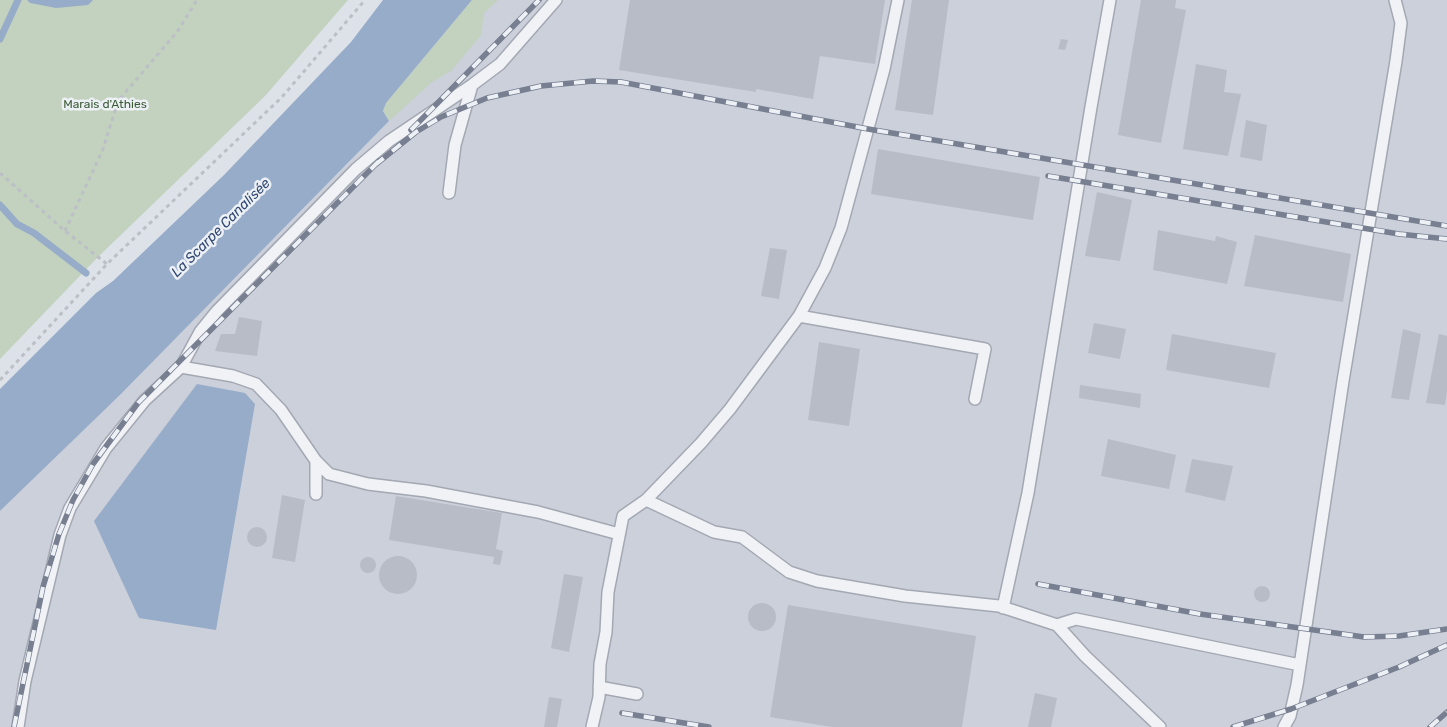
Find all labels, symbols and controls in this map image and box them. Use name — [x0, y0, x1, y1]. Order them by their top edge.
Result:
park label: Marais d'Athies — [63, 98, 147, 112]
water label: La Scarpe Canalisée — [168, 175, 274, 281]

